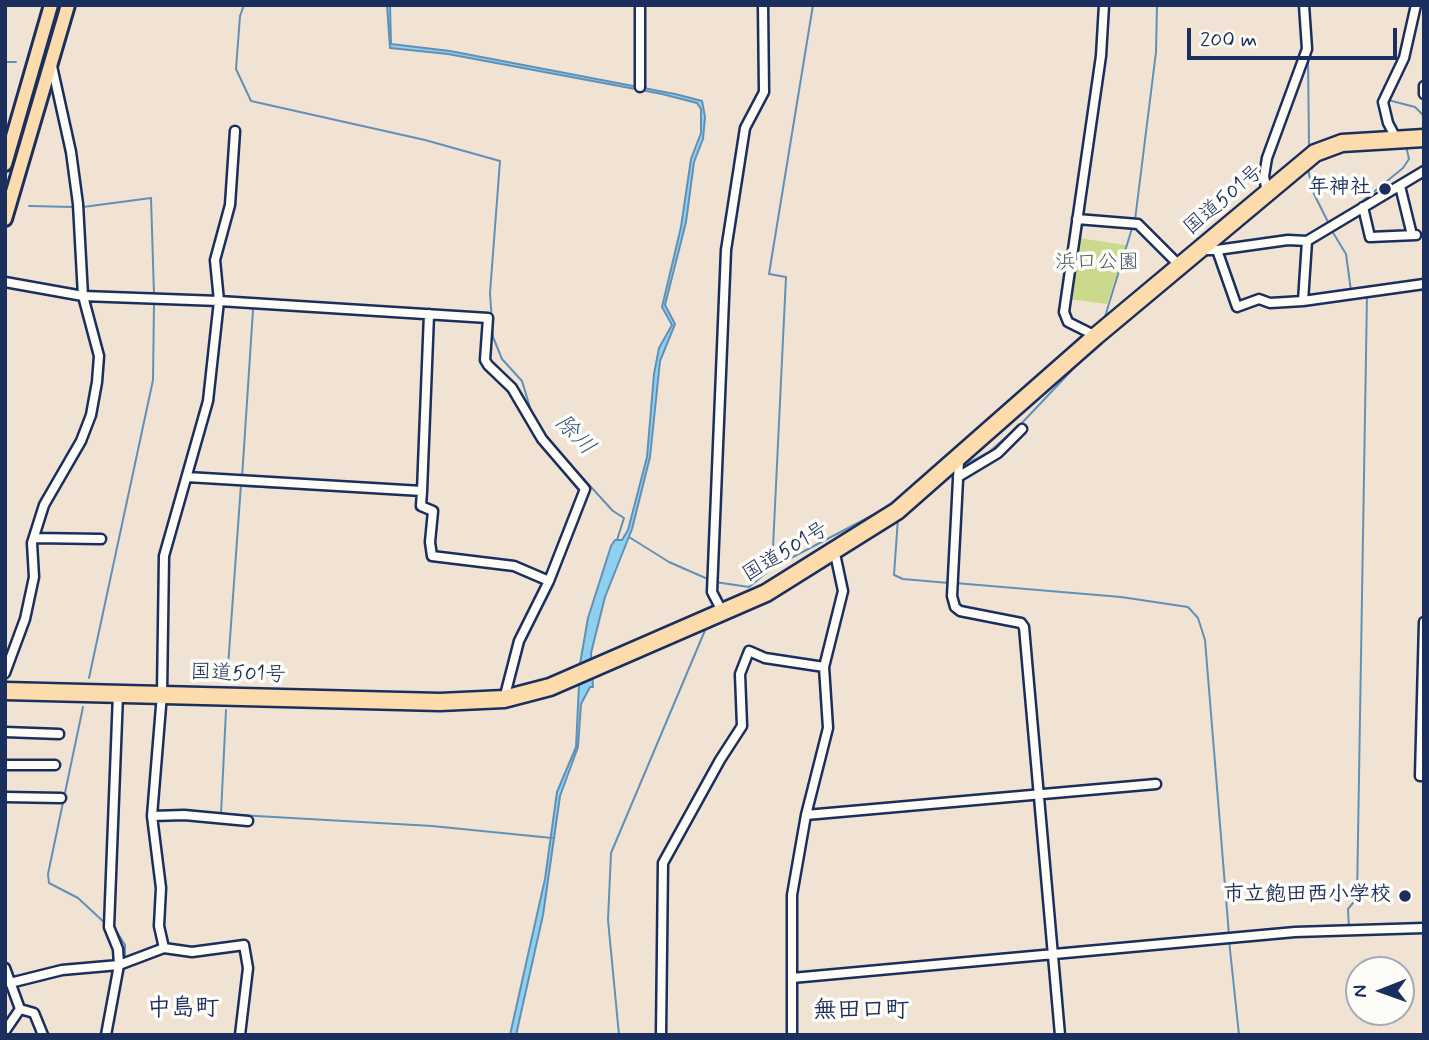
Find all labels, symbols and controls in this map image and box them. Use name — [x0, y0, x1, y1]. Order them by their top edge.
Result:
scale bar — [1191, 14, 1401, 58]
text: 200 m — [1200, 26, 1257, 54]
street label: 国道501号 — [1179, 161, 1269, 241]
place label: 年神社 — [1308, 176, 1371, 202]
marker: 年神社 — [1377, 181, 1393, 197]
park label: 浜口公園 — [1055, 251, 1139, 277]
water label: 除川 — [548, 410, 600, 462]
street label: 国道501号 — [738, 518, 834, 588]
street label: 国道501号 — [190, 661, 286, 689]
place label: 市立飽田西小学校 — [1223, 883, 1391, 909]
marker: 市立飽田西小学校 — [1397, 888, 1413, 904]
north arrow — [1345, 956, 1415, 1026]
text: N — [1348, 985, 1373, 998]
district label: 中島町 — [147, 996, 219, 1024]
district label: 無田口町 — [813, 998, 909, 1026]

